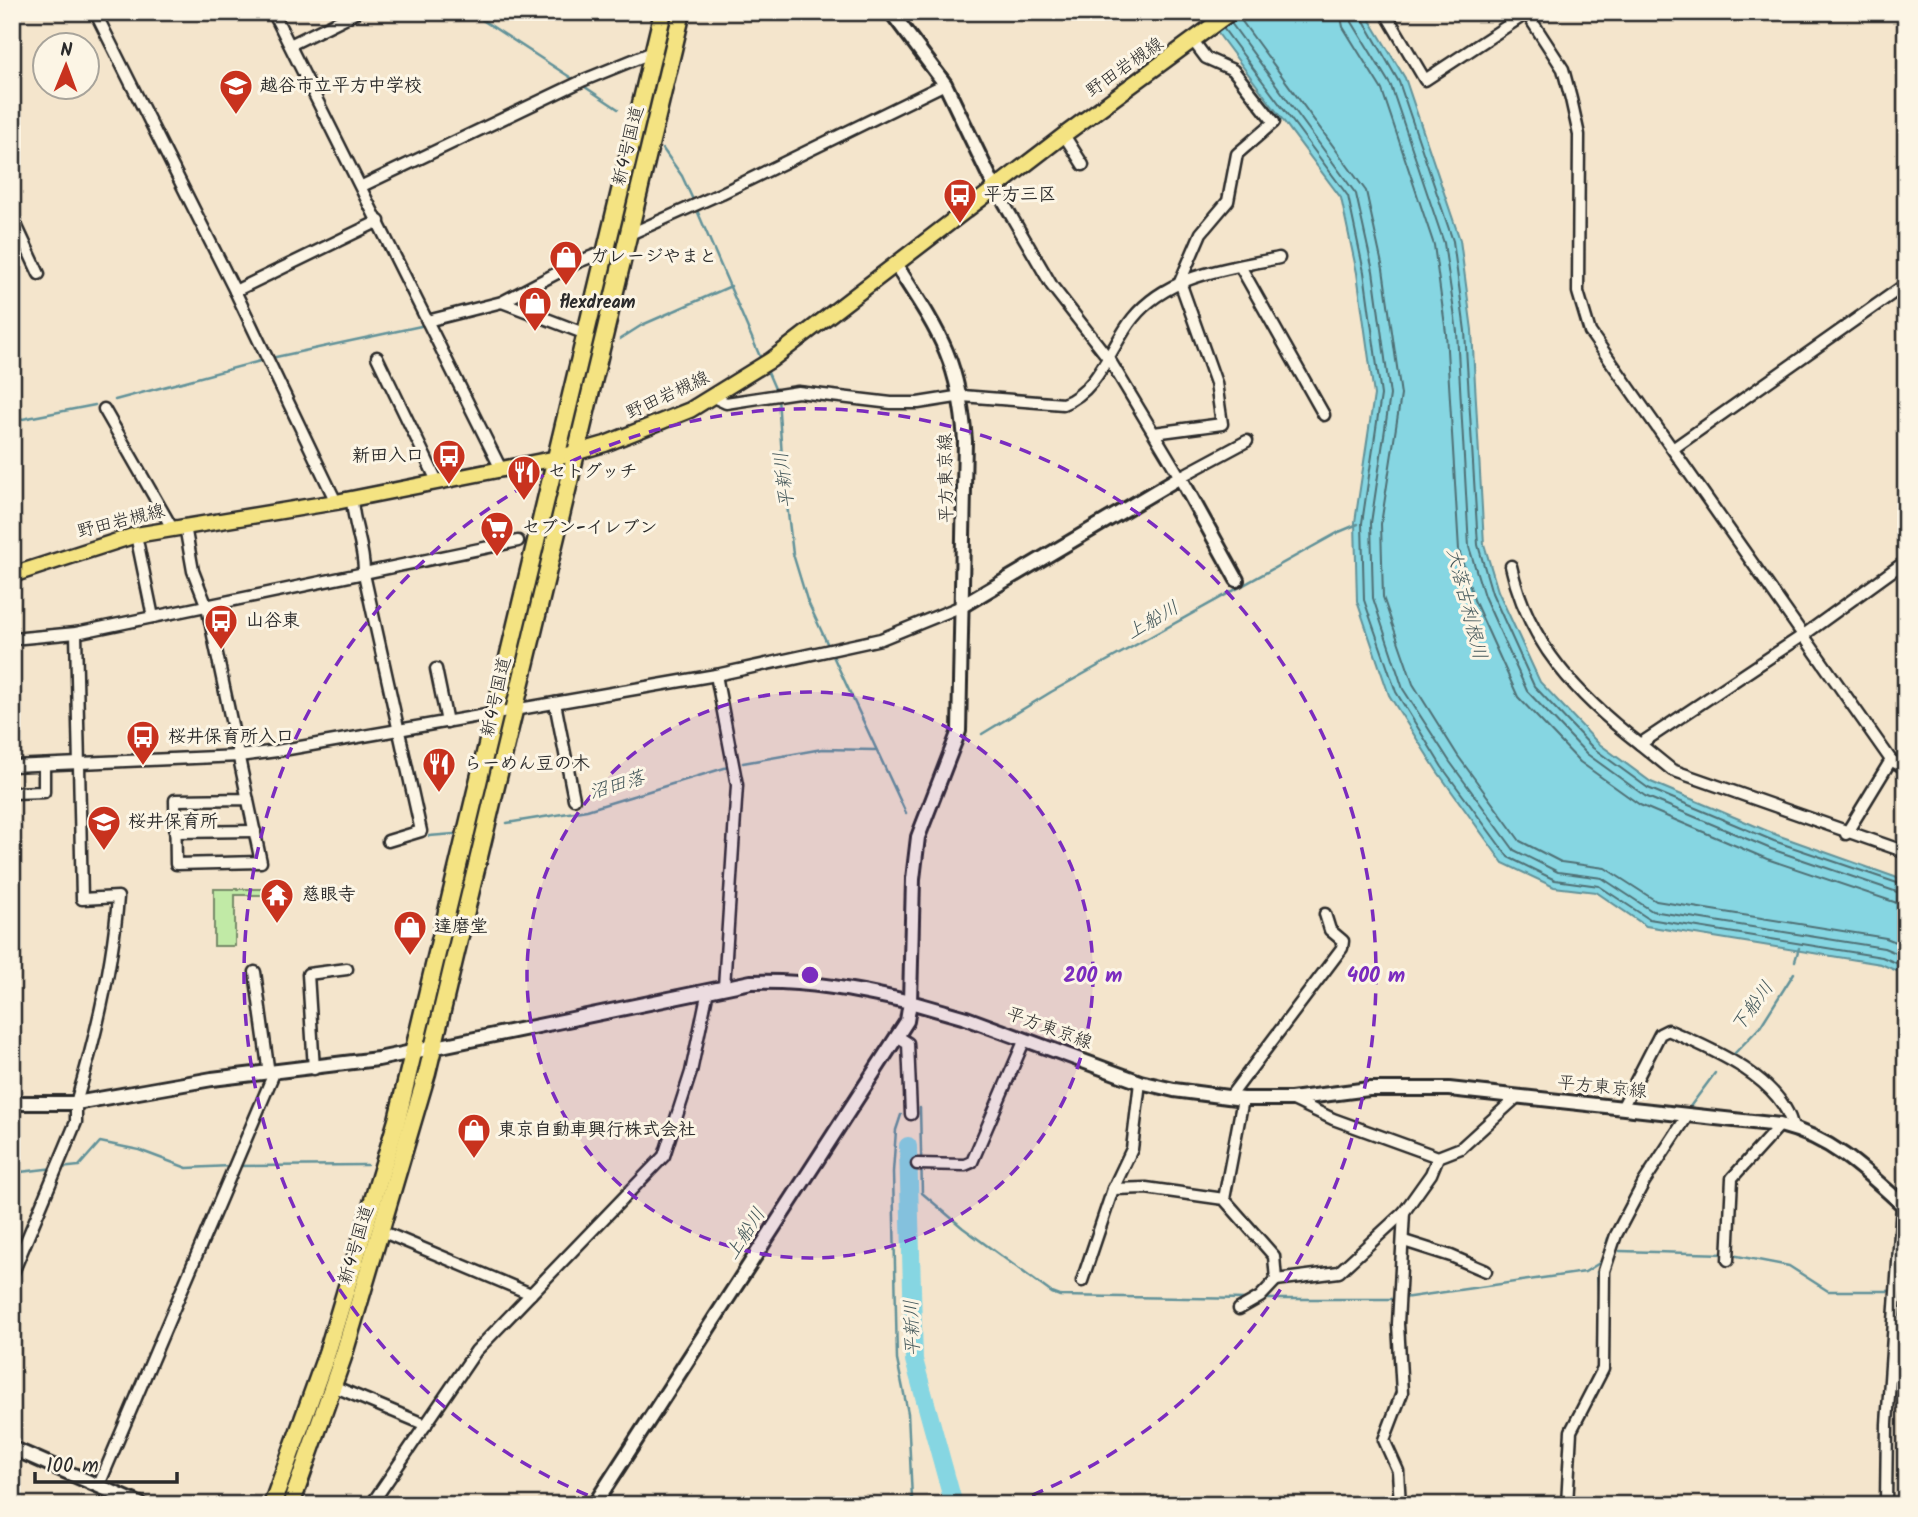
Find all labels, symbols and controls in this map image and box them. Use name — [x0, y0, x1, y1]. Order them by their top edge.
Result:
street label: 野田岩槻線 — [1080, 30, 1170, 106]
north arrow — [32, 32, 102, 102]
text: N — [60, 36, 73, 66]
school or university icon: 越谷市立平方中学校 — [217, 67, 255, 116]
place label: 越谷市立平方中学校 — [260, 72, 422, 101]
street label: 新4号国道 — [605, 103, 653, 189]
bus stop icon: 平方三区 — [941, 176, 979, 225]
place label: 平方三区 — [984, 181, 1056, 210]
shop icon: ガレージやまと — [547, 238, 585, 287]
place label: ガレージやまと — [590, 243, 717, 272]
shop icon: flexdream — [516, 284, 554, 333]
place label: flexdream — [559, 289, 636, 318]
street label: 野田岩槻線 — [621, 364, 715, 428]
street label: 平方東京線 — [932, 433, 962, 523]
bus stop icon: 新田入口 — [430, 437, 468, 486]
place label: 新田入口 — [352, 442, 424, 471]
water label: 平新川 — [767, 450, 803, 510]
restaurant icon: セトグッチ — [505, 453, 543, 502]
place label: セトグッチ — [548, 458, 637, 487]
street label: 野田岩槻線 — [74, 497, 168, 547]
supermarket icon: セブン-イレブン — [478, 509, 516, 558]
place label: セブン-イレブン — [522, 514, 658, 543]
water label: 大落古利根川 — [1438, 545, 1494, 663]
water label: 上船川 — [1121, 594, 1185, 648]
bus stop icon: 山谷東 — [202, 602, 240, 651]
place label: 山谷東 — [246, 607, 300, 636]
street label: 新4号国道 — [474, 654, 520, 740]
bus stop icon: 桜井保育所入口 — [124, 718, 162, 767]
place label: 桜井保育所入口 — [168, 723, 294, 752]
restaurant icon: らーめん豆の木 — [420, 745, 458, 794]
place label: らーめん豆の木 — [464, 750, 590, 779]
water label: 沼田落 — [585, 763, 651, 809]
school or university icon: 桜井保育所 — [85, 803, 123, 852]
place label: 桜井保育所 — [128, 808, 218, 837]
temple icon: 慈眼寺 — [258, 876, 296, 925]
place label: 慈眼寺 — [302, 881, 356, 910]
shop icon: 達磨堂 — [391, 908, 429, 957]
place label: 達磨堂 — [434, 913, 488, 942]
text: 200 m — [1063, 960, 1123, 993]
text: 400 m — [1347, 960, 1405, 993]
centre of rings — [798, 963, 822, 987]
water label: 下船川 — [1724, 975, 1782, 1039]
street label: 平方東京線 — [1002, 1000, 1096, 1058]
street label: 平方東京線 — [1556, 1069, 1648, 1107]
shop icon: 東京自動車興行株式会社 — [455, 1111, 493, 1160]
place label: 東京自動車興行株式会社 — [498, 1116, 696, 1145]
street label: 新4号国道 — [331, 1202, 383, 1288]
water label: 上船川 — [718, 1202, 774, 1266]
water label: 平新川 — [897, 1299, 929, 1357]
scale bar — [35, 1440, 177, 1484]
text: 100 m — [46, 1450, 99, 1483]

